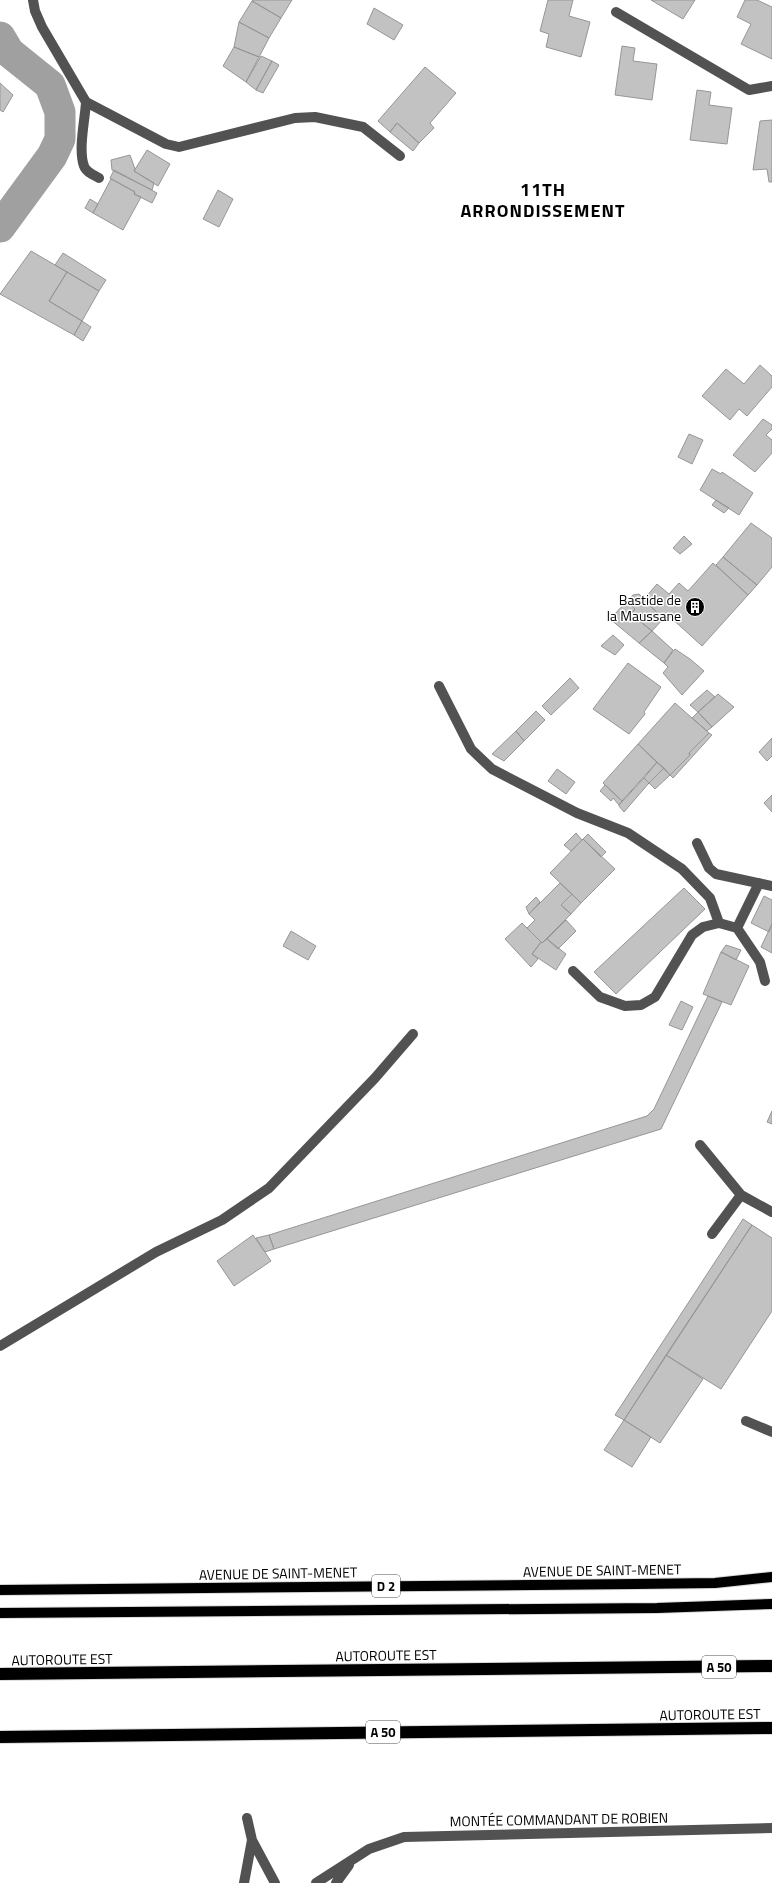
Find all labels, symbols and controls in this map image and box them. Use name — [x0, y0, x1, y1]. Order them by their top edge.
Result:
district label: 11TH ARRONDISSEMENT — [461, 176, 625, 224]
place label: Bastide de la Maussane — [607, 589, 681, 626]
building icon: Bastide de la Maussane — [684, 596, 706, 618]
street label: AVENUE DE SAINT-MENET — [523, 1558, 682, 1582]
street label: AVENUE DE SAINT-MENET — [199, 1561, 358, 1585]
road number: D 2 — [372, 1575, 400, 1597]
street label: AUTOROUTE EST — [335, 1644, 437, 1666]
street label: AUTOROUTE EST — [11, 1648, 113, 1670]
road number: A 50 — [702, 1656, 736, 1678]
street label: AUTOROUTE EST — [659, 1703, 761, 1725]
road number: A 50 — [366, 1721, 400, 1743]
street label: MONTÉE COMMANDANT DE ROBIEN — [450, 1807, 668, 1831]

